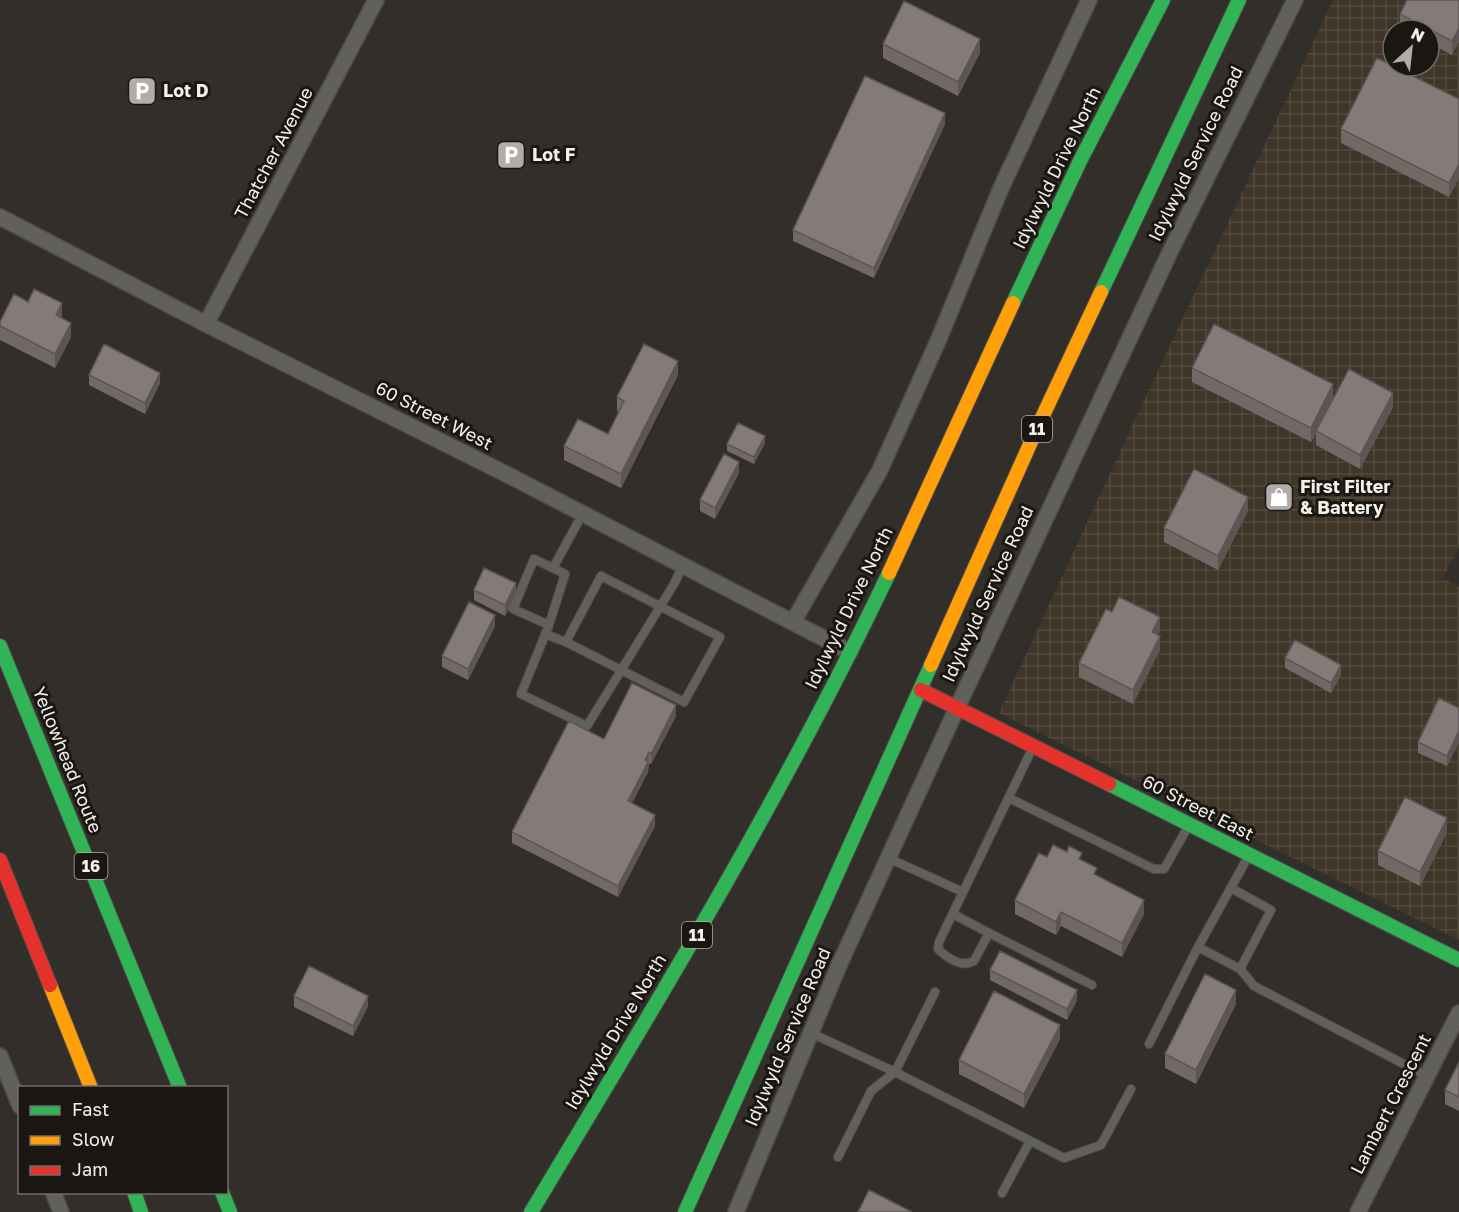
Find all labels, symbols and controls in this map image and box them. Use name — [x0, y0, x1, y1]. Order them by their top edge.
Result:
north arrow — [1381, 18, 1441, 78]
text: N — [1408, 23, 1428, 46]
street label: Idylwyld Service Road — [1143, 63, 1247, 245]
parking icon: Lot D — [126, 75, 158, 107]
place label: Lot D — [163, 79, 209, 101]
street label: Thatcher Avenue — [229, 83, 317, 222]
street label: Idylwyld Drive North — [1007, 83, 1105, 252]
parking icon: Lot F — [495, 139, 527, 171]
place label: Lot F — [532, 143, 576, 165]
street label: 60 Street West — [372, 376, 497, 454]
road number: 11 — [1022, 416, 1052, 442]
place label: First Filter & Battery — [1300, 475, 1391, 518]
shop icon: First Filter & Battery — [1263, 481, 1295, 513]
street label: Idylwyld Service Road — [937, 502, 1038, 685]
street label: Idylwyld Drive North — [799, 523, 897, 692]
street label: Yellowhead Route — [29, 683, 107, 836]
street label: 60 Street East — [1139, 770, 1258, 845]
road number: 16 — [74, 853, 107, 879]
road number: 11 — [682, 922, 712, 948]
street label: Idylwyld Service Road — [739, 944, 835, 1129]
street label: Idylwyld Drive North — [560, 950, 670, 1113]
street label: Lambert Crescent — [1345, 1030, 1435, 1177]
legend — [18, 1086, 228, 1194]
text: Fast — [72, 1098, 109, 1120]
text: Slow — [72, 1128, 115, 1150]
text: Jam — [72, 1158, 108, 1180]

